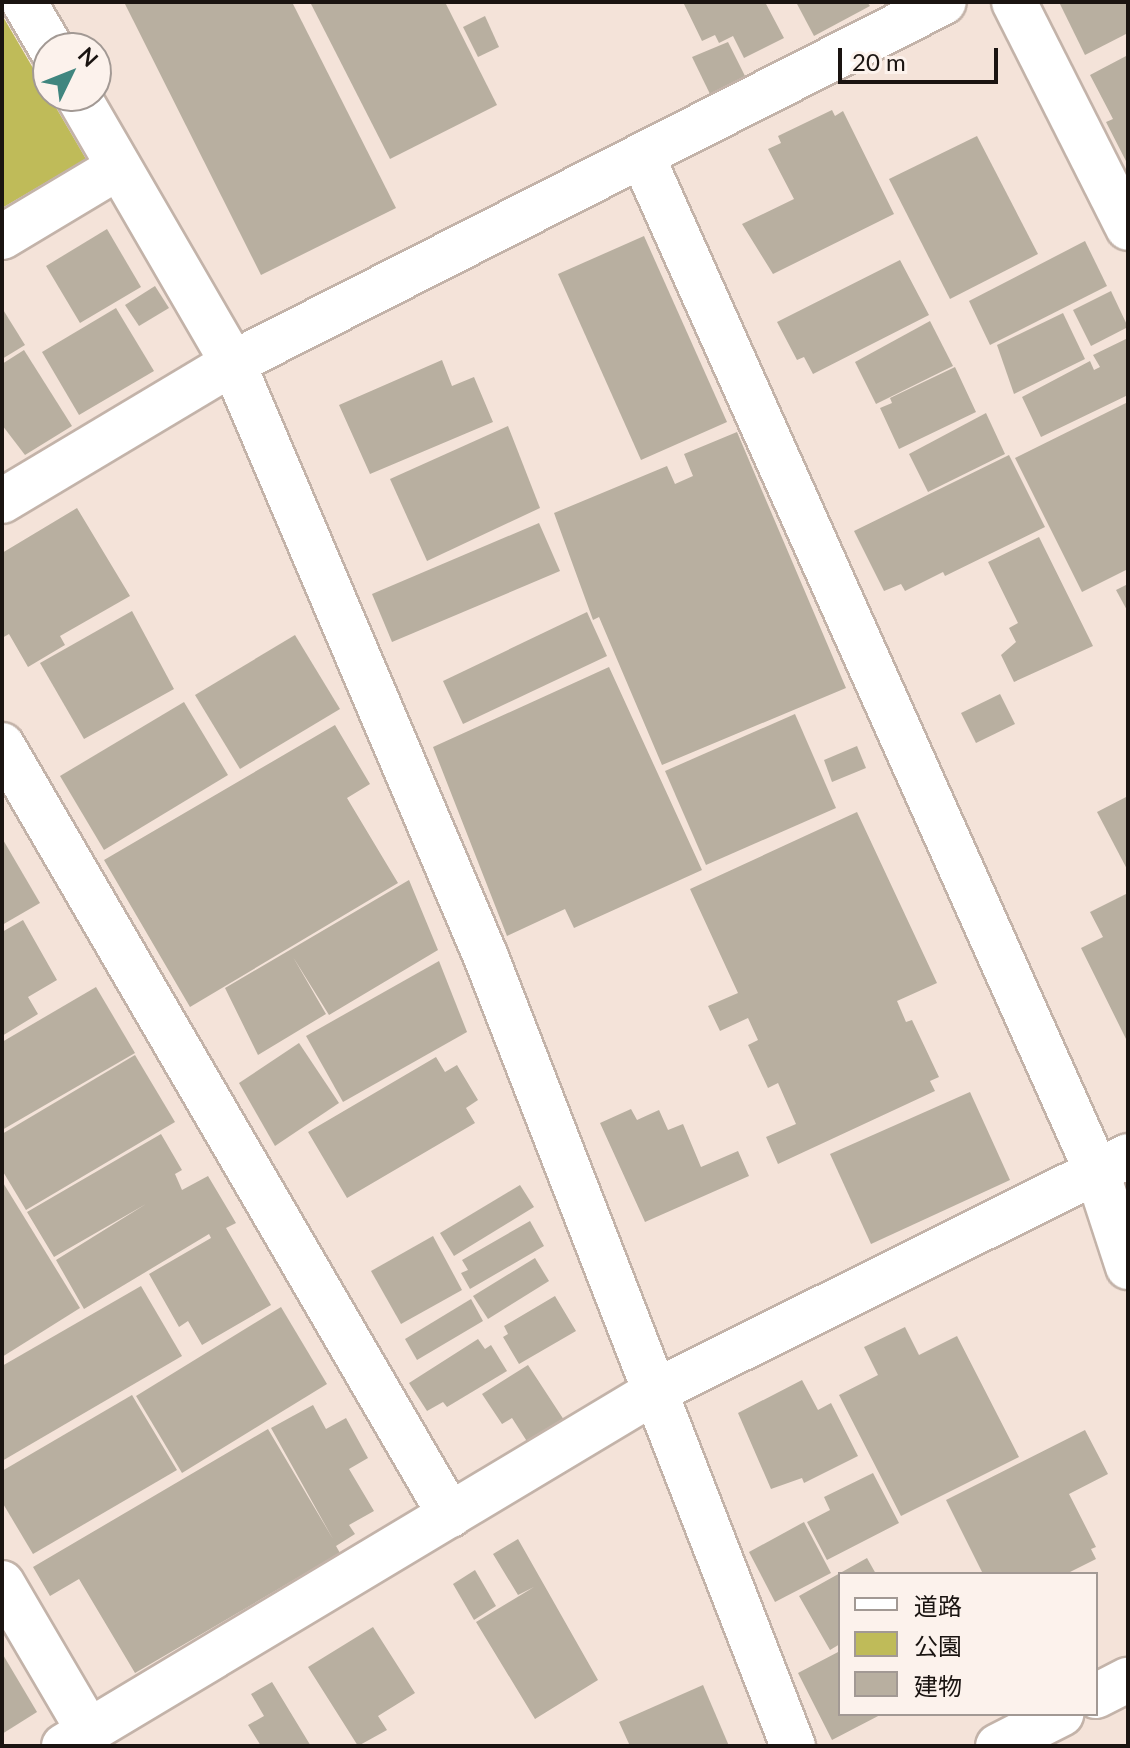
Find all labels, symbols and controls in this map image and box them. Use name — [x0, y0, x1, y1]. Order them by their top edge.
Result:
north arrow — [32, 32, 112, 112]
scale bar — [842, 32, 1002, 82]
text: N — [73, 41, 104, 72]
text: 20 m — [852, 47, 906, 76]
legend — [838, 1572, 1098, 1716]
text: 道路 — [914, 1591, 962, 1620]
text: 公園 — [914, 1631, 962, 1660]
text: 建物 — [914, 1671, 962, 1700]

